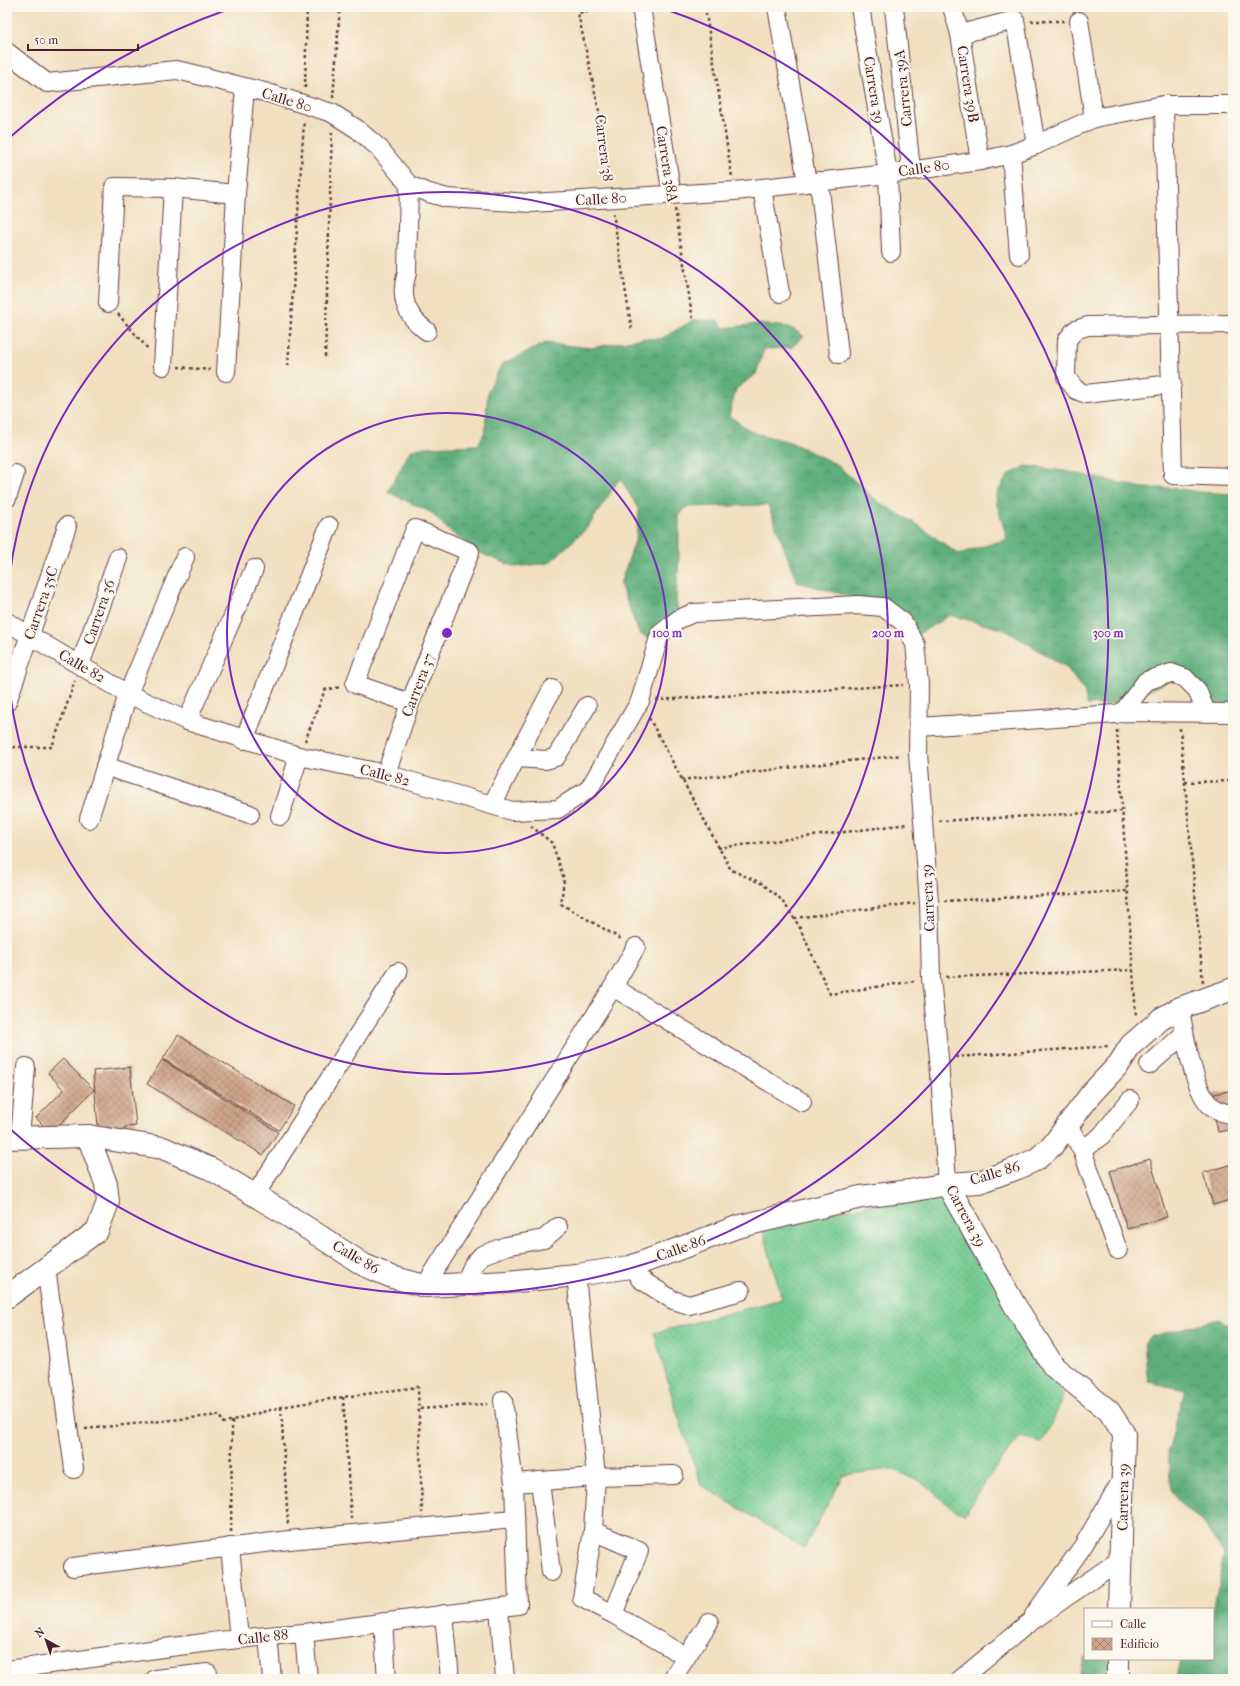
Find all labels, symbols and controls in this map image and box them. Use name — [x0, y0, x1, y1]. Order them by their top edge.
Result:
scale bar — [28, 26, 138, 52]
text: 50 m — [34, 33, 58, 47]
street label: Carrera 39B — [953, 44, 983, 124]
street label: Carrera 39A — [890, 48, 916, 127]
street label: Carrera 39 — [860, 55, 888, 125]
street label: Calle 80 — [260, 84, 314, 116]
street label: Carrera 38 — [591, 113, 617, 183]
street label: Carrera 38A — [652, 125, 682, 204]
street label: Calle 80 — [897, 155, 951, 181]
street label: Calle 80 — [575, 189, 627, 209]
street label: Carrera 35C — [20, 564, 62, 642]
street label: Carrera 36 — [79, 576, 119, 647]
centre of rings — [440, 626, 454, 640]
text: 100 m — [652, 626, 683, 640]
text: 200 m — [872, 626, 905, 640]
text: 300 m — [1093, 626, 1124, 641]
street label: Calle 82 — [55, 645, 109, 687]
street label: Carrera 37 — [398, 650, 438, 720]
street label: Calle 82 — [358, 760, 412, 790]
street label: Carrera 39 — [917, 864, 939, 932]
street label: Calle 86 — [968, 1157, 1023, 1189]
street label: Carrera 39 — [942, 1182, 990, 1250]
street label: Calle 86 — [654, 1230, 709, 1265]
street label: Calle 86 — [329, 1236, 384, 1278]
street label: Carrera 39 — [1113, 1463, 1133, 1531]
legend — [1084, 1608, 1214, 1660]
text: Calle — [1120, 1617, 1146, 1631]
north arrow — [26, 1620, 66, 1660]
text: N — [33, 1625, 48, 1640]
street label: Calle 88 — [237, 1625, 289, 1649]
text: Edificio — [1120, 1637, 1159, 1651]

